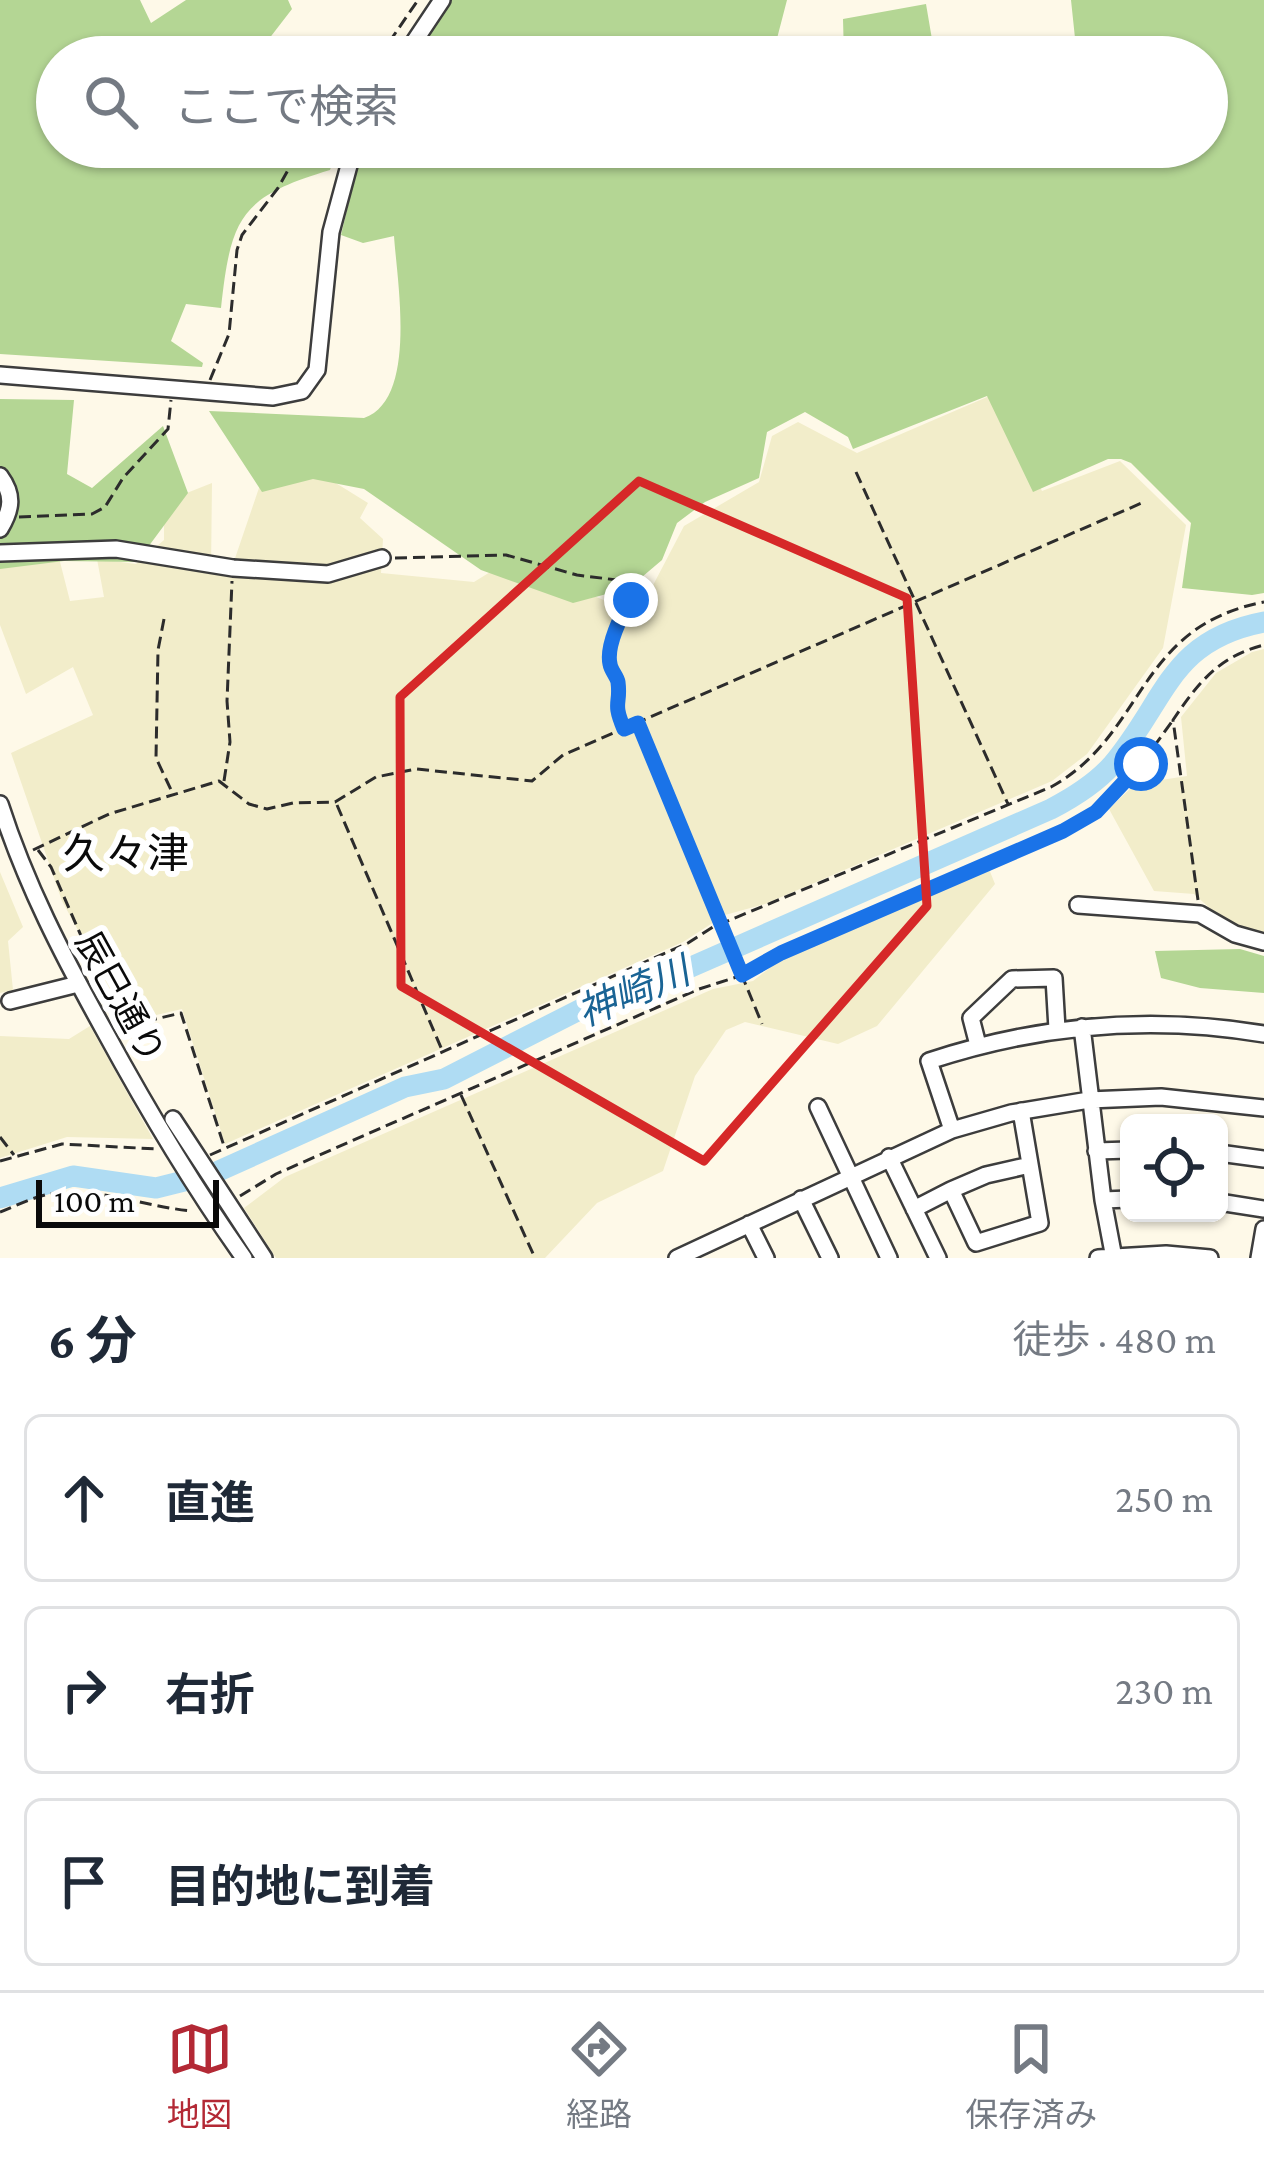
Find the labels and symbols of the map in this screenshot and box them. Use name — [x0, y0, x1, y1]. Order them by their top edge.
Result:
route end — [604, 573, 658, 627]
route start — [1114, 737, 1168, 791]
district label: 久々津 — [63, 830, 189, 877]
street label: 辰巳通り — [68, 925, 173, 1070]
water label: 神崎川 — [571, 947, 699, 1034]
scale bar — [36, 1174, 219, 1227]

